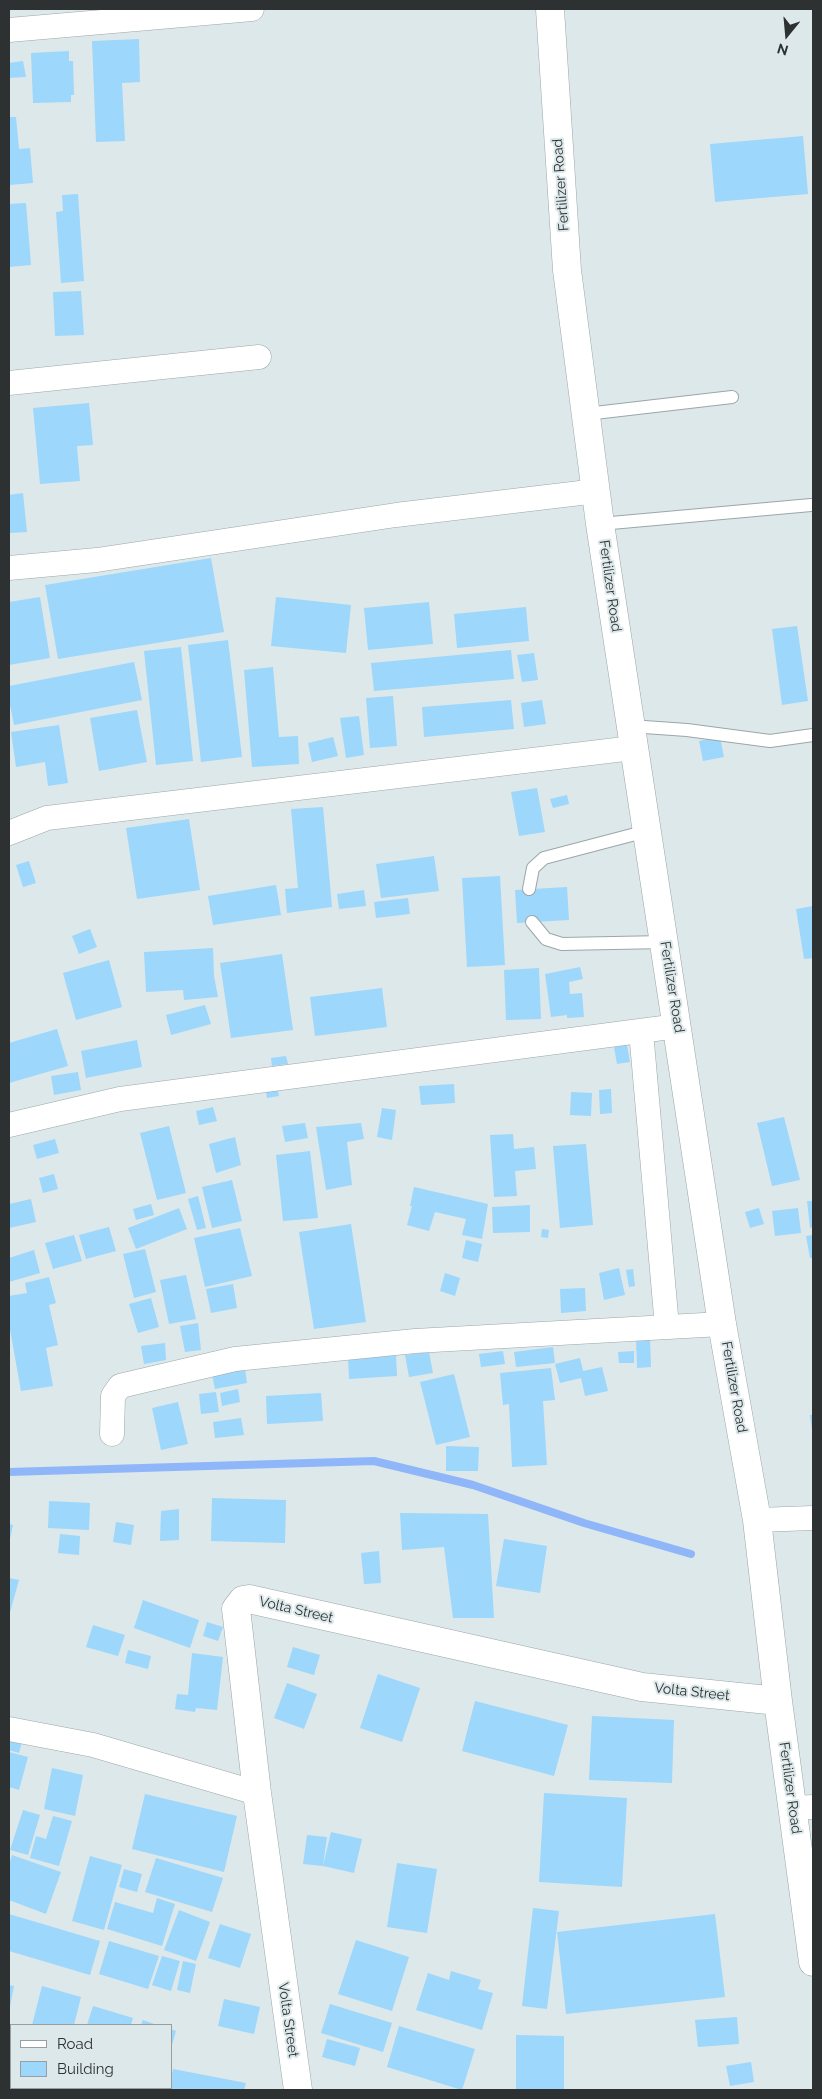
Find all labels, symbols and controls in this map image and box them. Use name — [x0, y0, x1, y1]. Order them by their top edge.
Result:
north arrow — [762, 10, 812, 60]
text: N — [775, 40, 790, 59]
street label: Fertilizer Road — [549, 138, 573, 232]
street label: Fertilizer Road — [595, 539, 625, 633]
street label: Fertilizer Road — [656, 940, 688, 1034]
street label: Fertilizer Road — [718, 1340, 750, 1434]
street label: Volta Street — [257, 1593, 335, 1627]
street label: Volta Street — [654, 1680, 730, 1704]
street label: Fertilizer Road — [775, 1741, 805, 1835]
street label: Volta Street — [274, 1981, 302, 2059]
legend — [10, 2024, 172, 2089]
text: Road — [57, 2035, 93, 2053]
text: Building — [57, 2060, 114, 2078]

